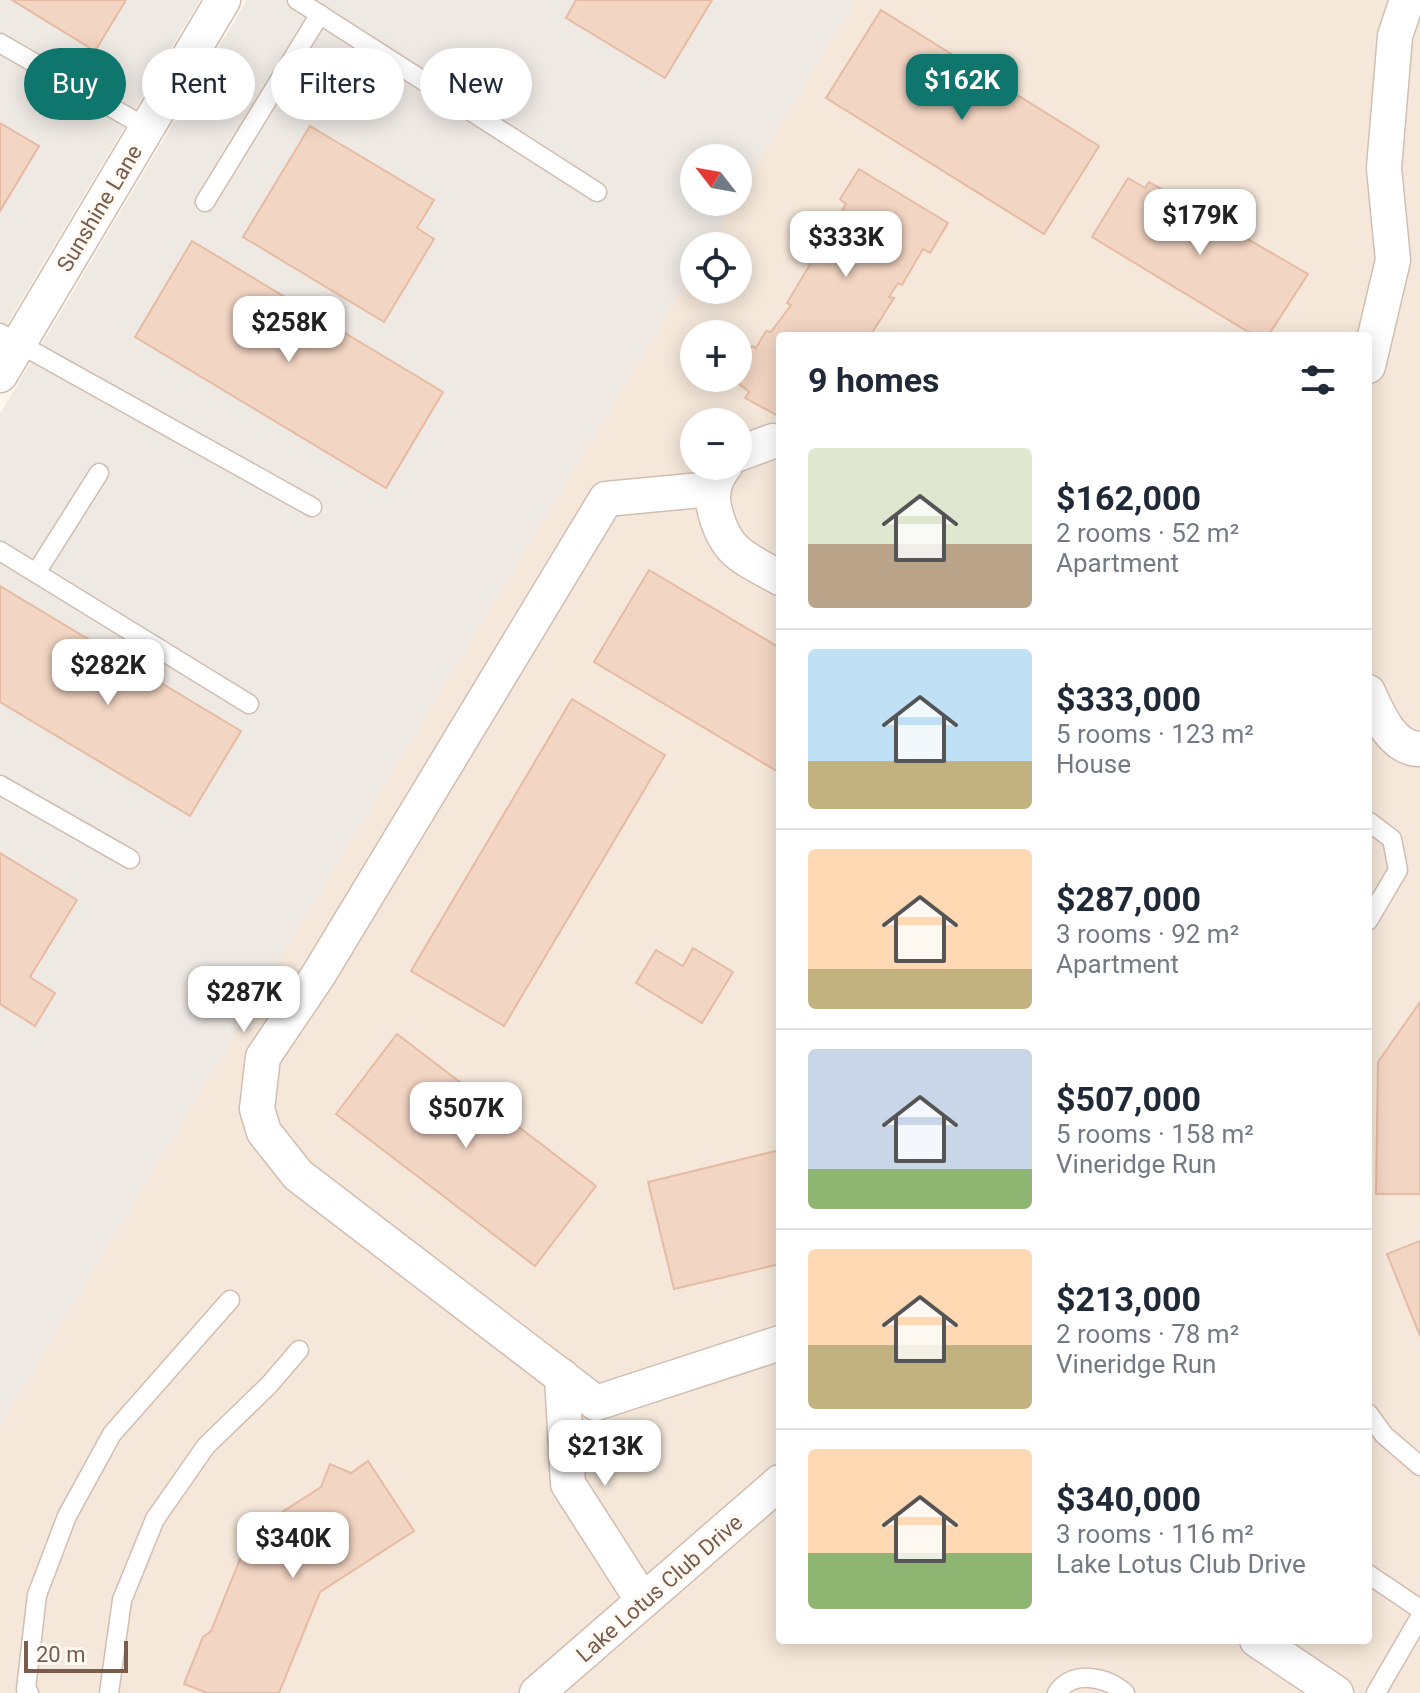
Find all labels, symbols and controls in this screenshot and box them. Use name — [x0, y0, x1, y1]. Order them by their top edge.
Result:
chip: Buy — [24, 48, 126, 120]
chip: Rent — [142, 48, 255, 120]
chip: Filters — [271, 48, 404, 120]
chip: New — [420, 48, 532, 120]
pin: $162K — [906, 54, 1018, 122]
text: $162K — [924, 65, 1000, 95]
street label: Sunshine Lane — [52, 140, 147, 276]
north arrow — [680, 144, 752, 216]
map controls — [680, 144, 752, 480]
pin: $179K — [1144, 189, 1256, 257]
text: $179K — [1162, 200, 1238, 230]
pin: $333K — [790, 211, 902, 279]
text: $333K — [808, 222, 884, 252]
button: locate — [680, 232, 752, 304]
pin: $258K — [233, 296, 345, 364]
text: $258K — [251, 307, 327, 337]
button: + — [680, 320, 752, 392]
icon: filters — [1296, 358, 1340, 402]
text: 9 homes — [808, 360, 939, 400]
button: − — [680, 408, 752, 480]
text: $162,000 — [1056, 478, 1201, 518]
icon: home — [872, 480, 968, 576]
text: 2 rooms · 52 m² — [1056, 518, 1239, 548]
text: Apartment — [1056, 548, 1179, 578]
pin: $282K — [52, 639, 164, 707]
text: $282K — [70, 650, 146, 680]
text: $333,000 — [1056, 679, 1201, 719]
icon: home — [872, 681, 968, 777]
text: 5 rooms · 123 m² — [1056, 719, 1254, 749]
text: House — [1056, 749, 1131, 779]
text: $287,000 — [1056, 879, 1201, 919]
icon: home — [872, 881, 968, 977]
text: 3 rooms · 92 m² — [1056, 919, 1239, 949]
text: Apartment — [1056, 949, 1179, 979]
pin: $287K — [188, 966, 300, 1034]
text: $287K — [206, 977, 282, 1007]
text: $507,000 — [1056, 1079, 1201, 1119]
icon: home — [872, 1081, 968, 1177]
pin: $507K — [410, 1082, 522, 1150]
text: $507K — [428, 1093, 504, 1123]
text: 5 rooms · 158 m² — [1056, 1119, 1254, 1149]
text: Vineridge Run — [1056, 1149, 1216, 1179]
text: $213,000 — [1056, 1279, 1201, 1319]
icon: home — [872, 1281, 968, 1377]
text: 2 rooms · 78 m² — [1056, 1319, 1239, 1349]
text: Vineridge Run — [1056, 1349, 1216, 1379]
pin: $213K — [549, 1420, 661, 1488]
text: $213K — [567, 1431, 643, 1461]
text: $340,000 — [1056, 1479, 1201, 1519]
icon: home — [872, 1481, 968, 1577]
street label: Lake Lotus Club Drive — [571, 1510, 747, 1667]
pin: $340K — [237, 1512, 349, 1580]
text: 3 rooms · 116 m² — [1056, 1519, 1254, 1549]
text: $340K — [255, 1523, 331, 1553]
text: Lake Lotus Club Drive — [1056, 1549, 1306, 1579]
scale bar — [24, 1637, 128, 1673]
text: 20 m — [36, 1642, 85, 1667]

